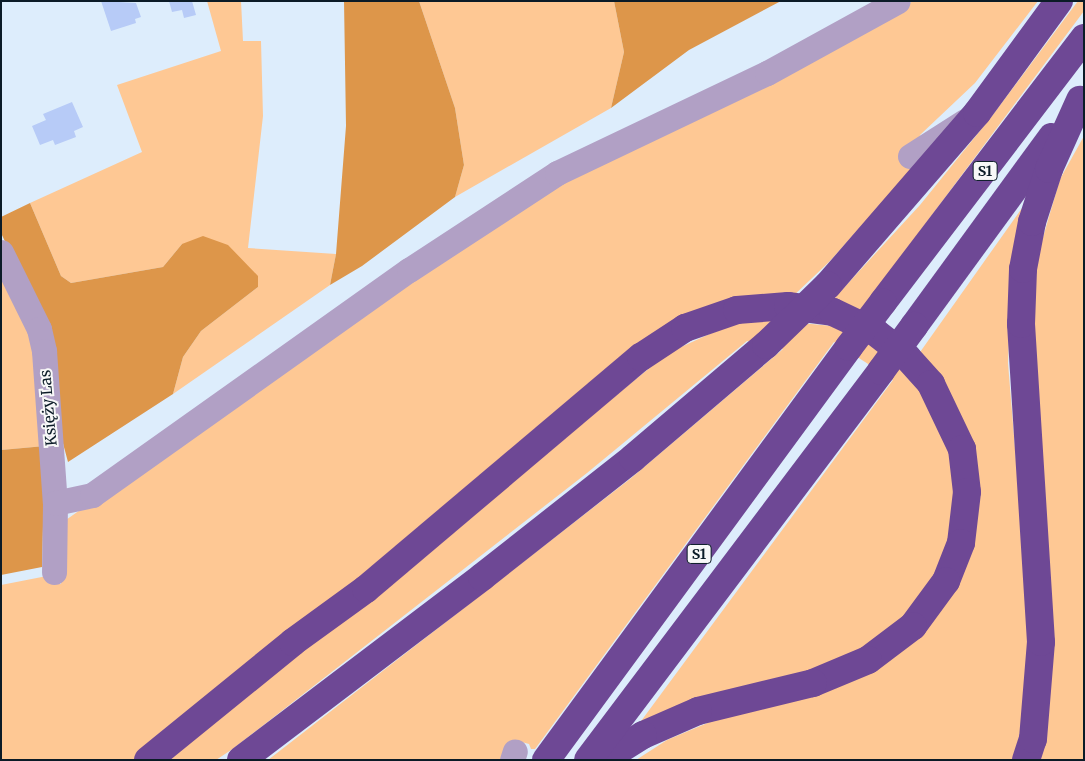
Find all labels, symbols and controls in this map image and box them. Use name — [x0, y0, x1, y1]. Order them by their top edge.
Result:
road number: S1 — [972, 160, 998, 182]
street label: Księży Las — [36, 369, 60, 447]
road number: S1 — [686, 542, 712, 566]

